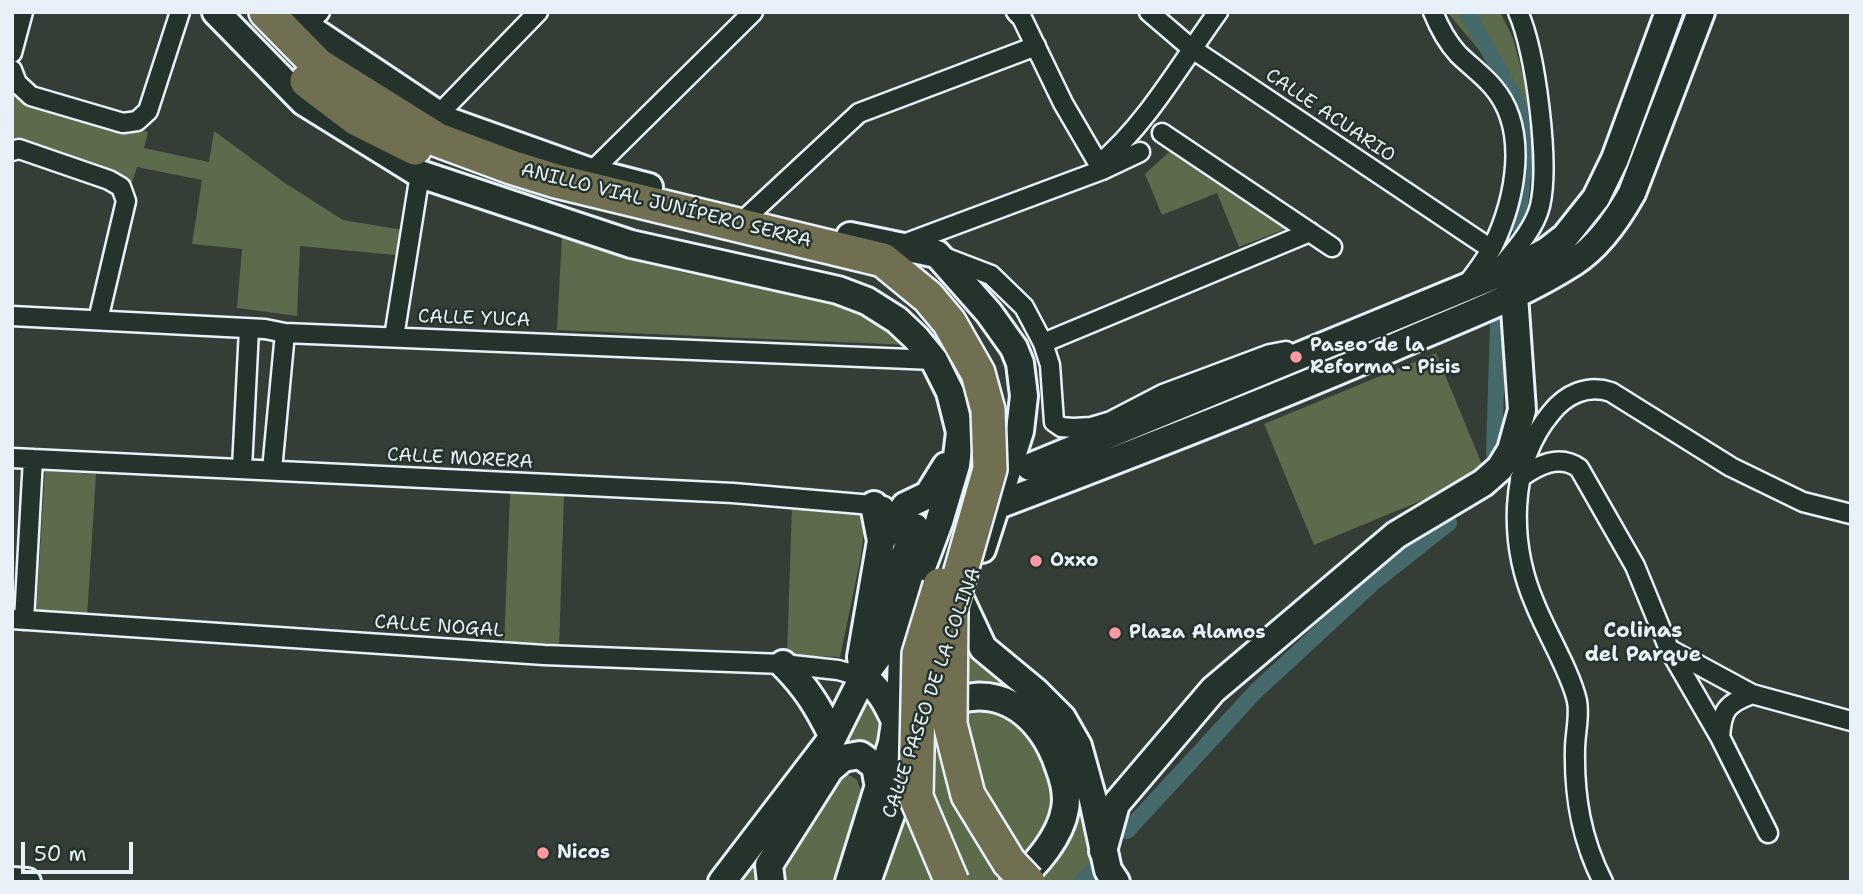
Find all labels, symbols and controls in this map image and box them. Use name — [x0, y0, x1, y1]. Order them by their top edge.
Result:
street label: CALLE ACUARIO — [1261, 64, 1399, 168]
street label: ANILLO VIAL JUNÍPERO SERRA — [518, 159, 814, 253]
street label: CALLE YUCA — [418, 306, 530, 332]
place label: Paseo de la Reforma - Pisis — [1310, 335, 1461, 379]
marker: Paseo de la Reforma - Pisis — [1288, 349, 1304, 365]
street label: CALLE MORERA — [386, 444, 534, 474]
place label: Oxxo — [1050, 550, 1098, 572]
marker: Oxxo — [1028, 553, 1044, 569]
street label: CALLE PASEO DE LA COLINA — [878, 565, 986, 821]
street label: CALLE NOGAL — [374, 611, 504, 643]
district label: Colinas del Parque — [1585, 619, 1701, 669]
place label: Plaza Alamos — [1129, 622, 1265, 644]
marker: Plaza Alamos — [1107, 625, 1123, 641]
scale bar — [24, 828, 136, 872]
text: 50 m — [34, 840, 87, 868]
place label: Nicos — [557, 842, 610, 864]
marker: Nicos — [535, 845, 551, 861]

